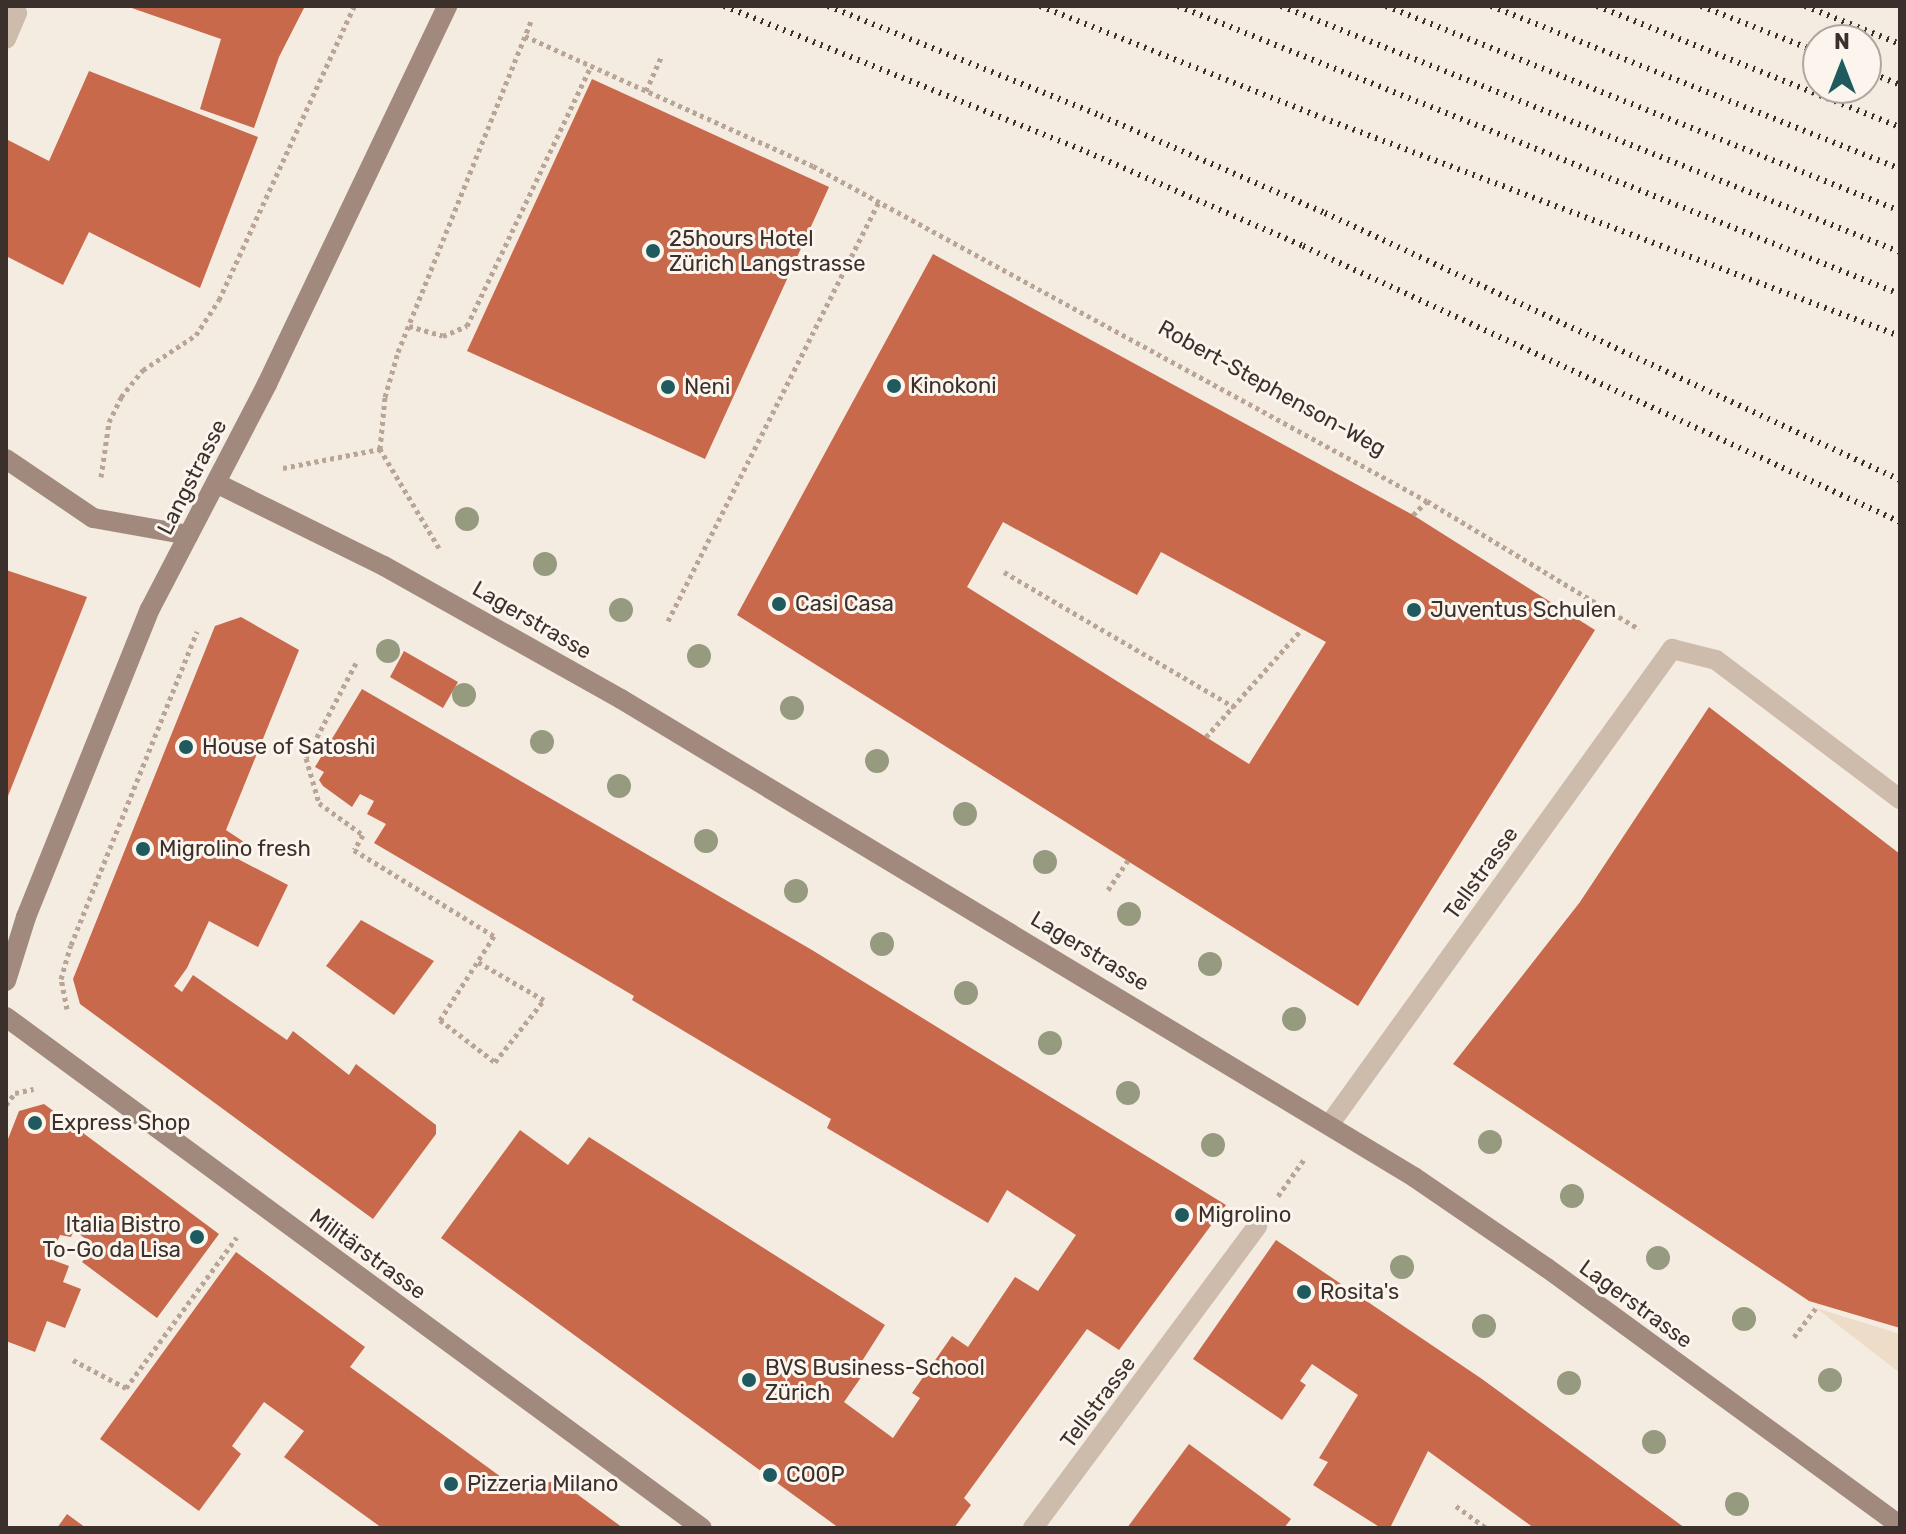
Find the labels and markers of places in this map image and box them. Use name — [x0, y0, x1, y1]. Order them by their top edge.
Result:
place label: 25hours Hotel Zürich Langstrasse — [669, 225, 866, 276]
marker: 25hours Hotel Zürich Langstrasse — [644, 242, 662, 260]
place label: Kinokoni — [910, 373, 997, 399]
place label: Neni — [684, 374, 730, 400]
marker: Kinokoni — [885, 377, 903, 395]
marker: Neni — [659, 378, 677, 396]
place label: Casi Casa — [795, 591, 894, 617]
marker: Casi Casa — [770, 595, 788, 613]
place label: Juventus Schulen — [1430, 597, 1616, 623]
marker: Juventus Schulen — [1405, 601, 1423, 619]
place label: House of Satoshi — [202, 734, 376, 760]
marker: House of Satoshi — [177, 738, 195, 756]
place label: Migrolino fresh — [159, 836, 311, 862]
marker: Migrolino fresh — [134, 840, 152, 858]
place label: Express Shop — [51, 1110, 190, 1136]
marker: Express Shop — [26, 1114, 44, 1132]
place label: Migrolino — [1198, 1202, 1291, 1228]
marker: Migrolino — [1173, 1206, 1191, 1224]
place label: Italia Bistro To-Go da Lisa — [42, 1211, 181, 1262]
marker: Italia Bistro To-Go da Lisa — [188, 1228, 206, 1246]
place label: Rosita's — [1320, 1279, 1399, 1305]
marker: Rosita's — [1295, 1283, 1313, 1301]
place label: BVS Business-School Zürich — [765, 1354, 985, 1406]
marker: BVS Business-School Zürich — [740, 1371, 758, 1389]
place label: COOP — [786, 1462, 845, 1488]
marker: COOP — [761, 1466, 779, 1484]
place label: Pizzeria Milano — [467, 1471, 618, 1497]
marker: Pizzeria Milano — [442, 1475, 460, 1493]

